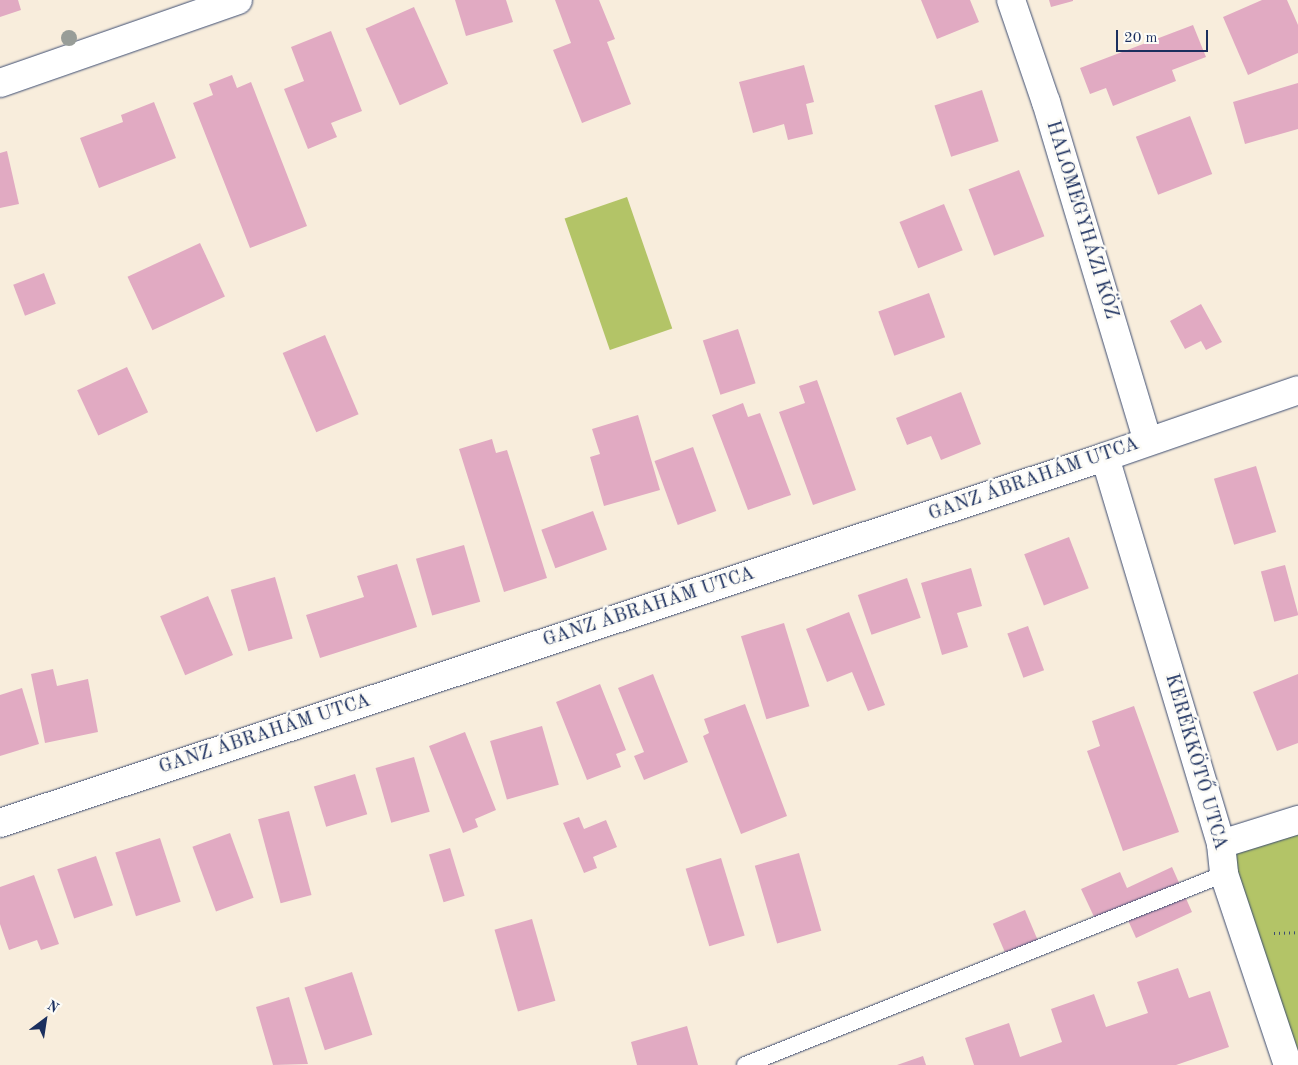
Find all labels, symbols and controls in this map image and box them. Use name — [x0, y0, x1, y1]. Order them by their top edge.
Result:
scale bar — [1118, 20, 1210, 52]
text: 20 m — [1124, 31, 1158, 46]
street label: HALOMEGYHÁZI KÖZ — [1040, 118, 1122, 322]
street label: GANZ ÁBRAHÁM UTCA — [926, 433, 1142, 527]
street label: GANZ ÁBRAHÁM UTCA — [540, 563, 758, 653]
street label: KERÉKKÖTŐ UTCA — [1159, 671, 1231, 853]
street label: GANZ ÁBRAHÁM UTCA — [156, 690, 374, 780]
north arrow — [20, 995, 70, 1045]
text: N — [45, 998, 61, 1016]

